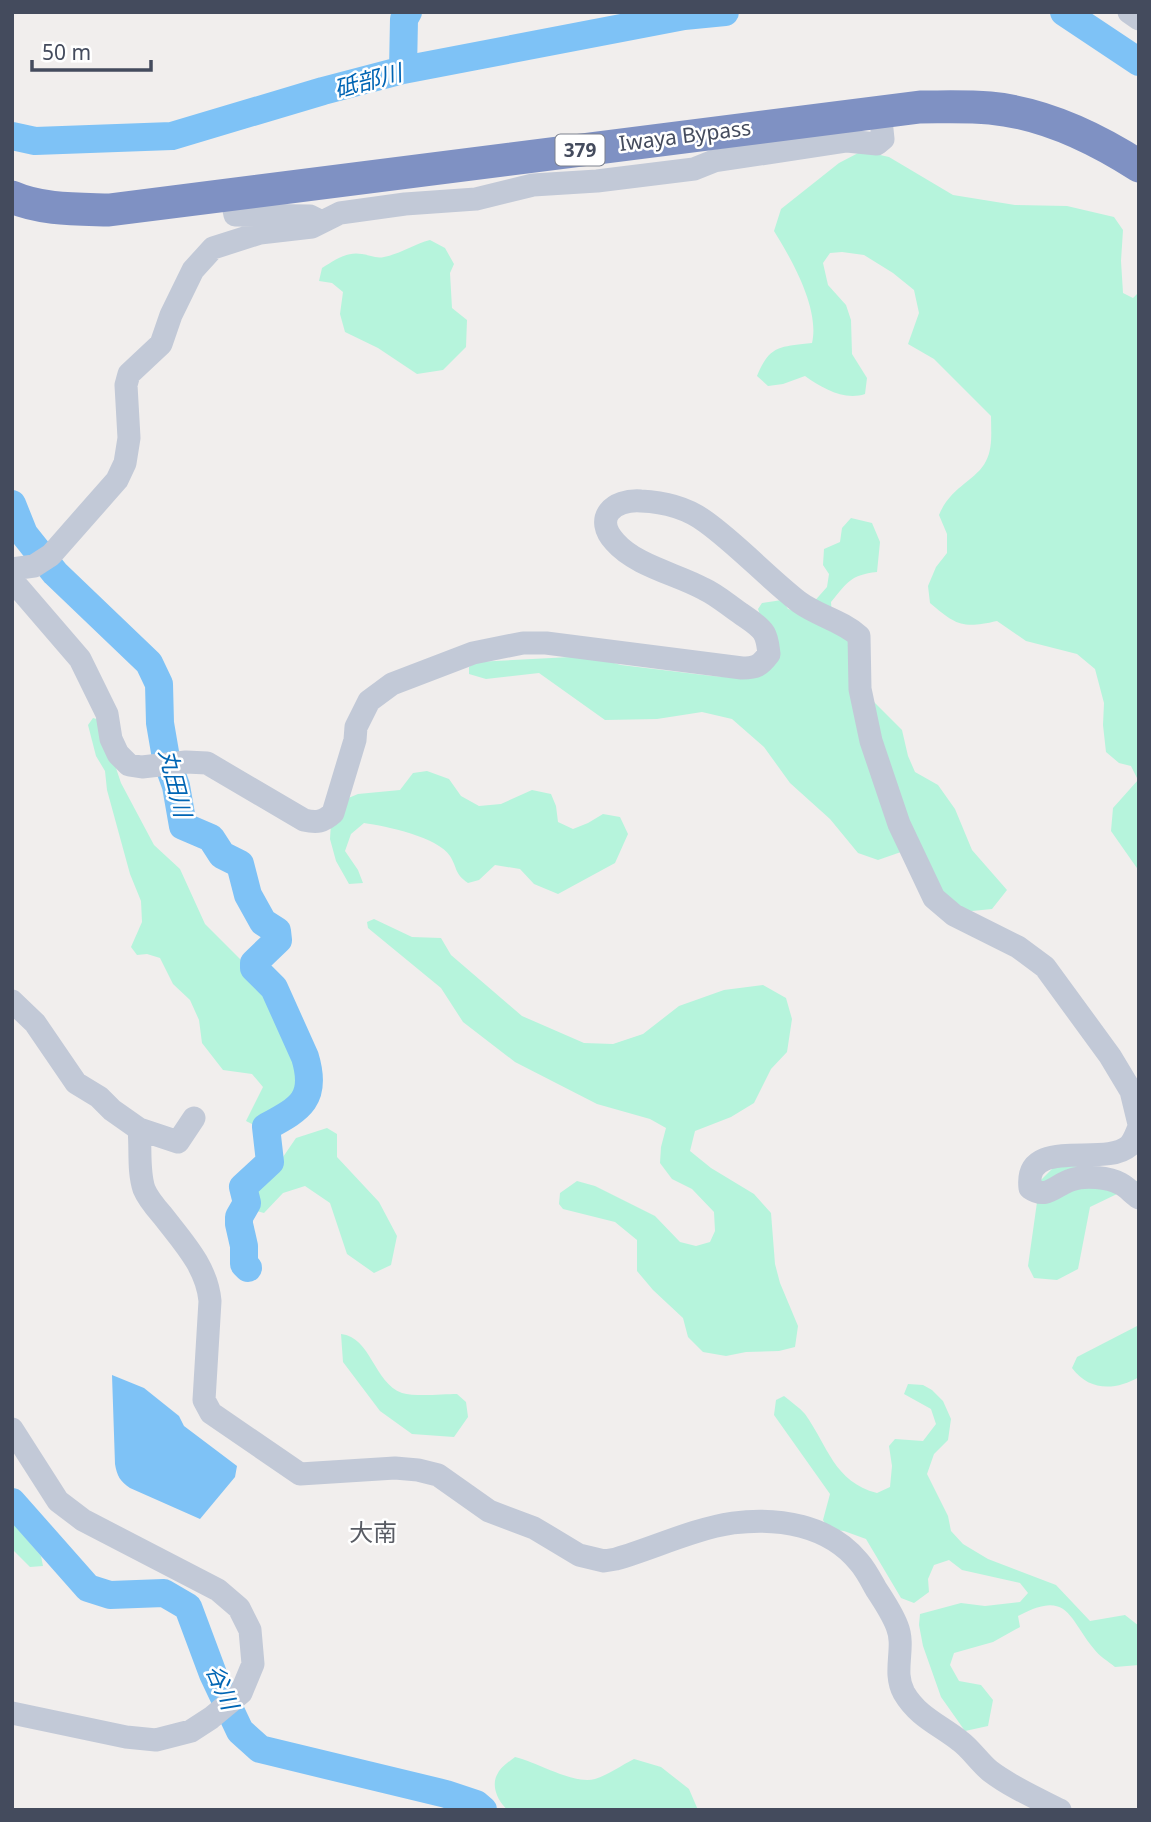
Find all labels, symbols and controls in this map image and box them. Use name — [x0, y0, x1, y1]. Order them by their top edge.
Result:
scale bar — [32, 28, 150, 72]
text: 50 m — [42, 38, 91, 66]
water label: 砥部川 — [330, 55, 408, 104]
street label: Iwaya Bypass — [617, 113, 752, 157]
road number: 379 — [556, 134, 604, 166]
water label: 丸田川 — [152, 745, 201, 823]
district label: 大南 — [349, 1515, 397, 1548]
water label: 谷川 — [199, 1659, 248, 1717]

